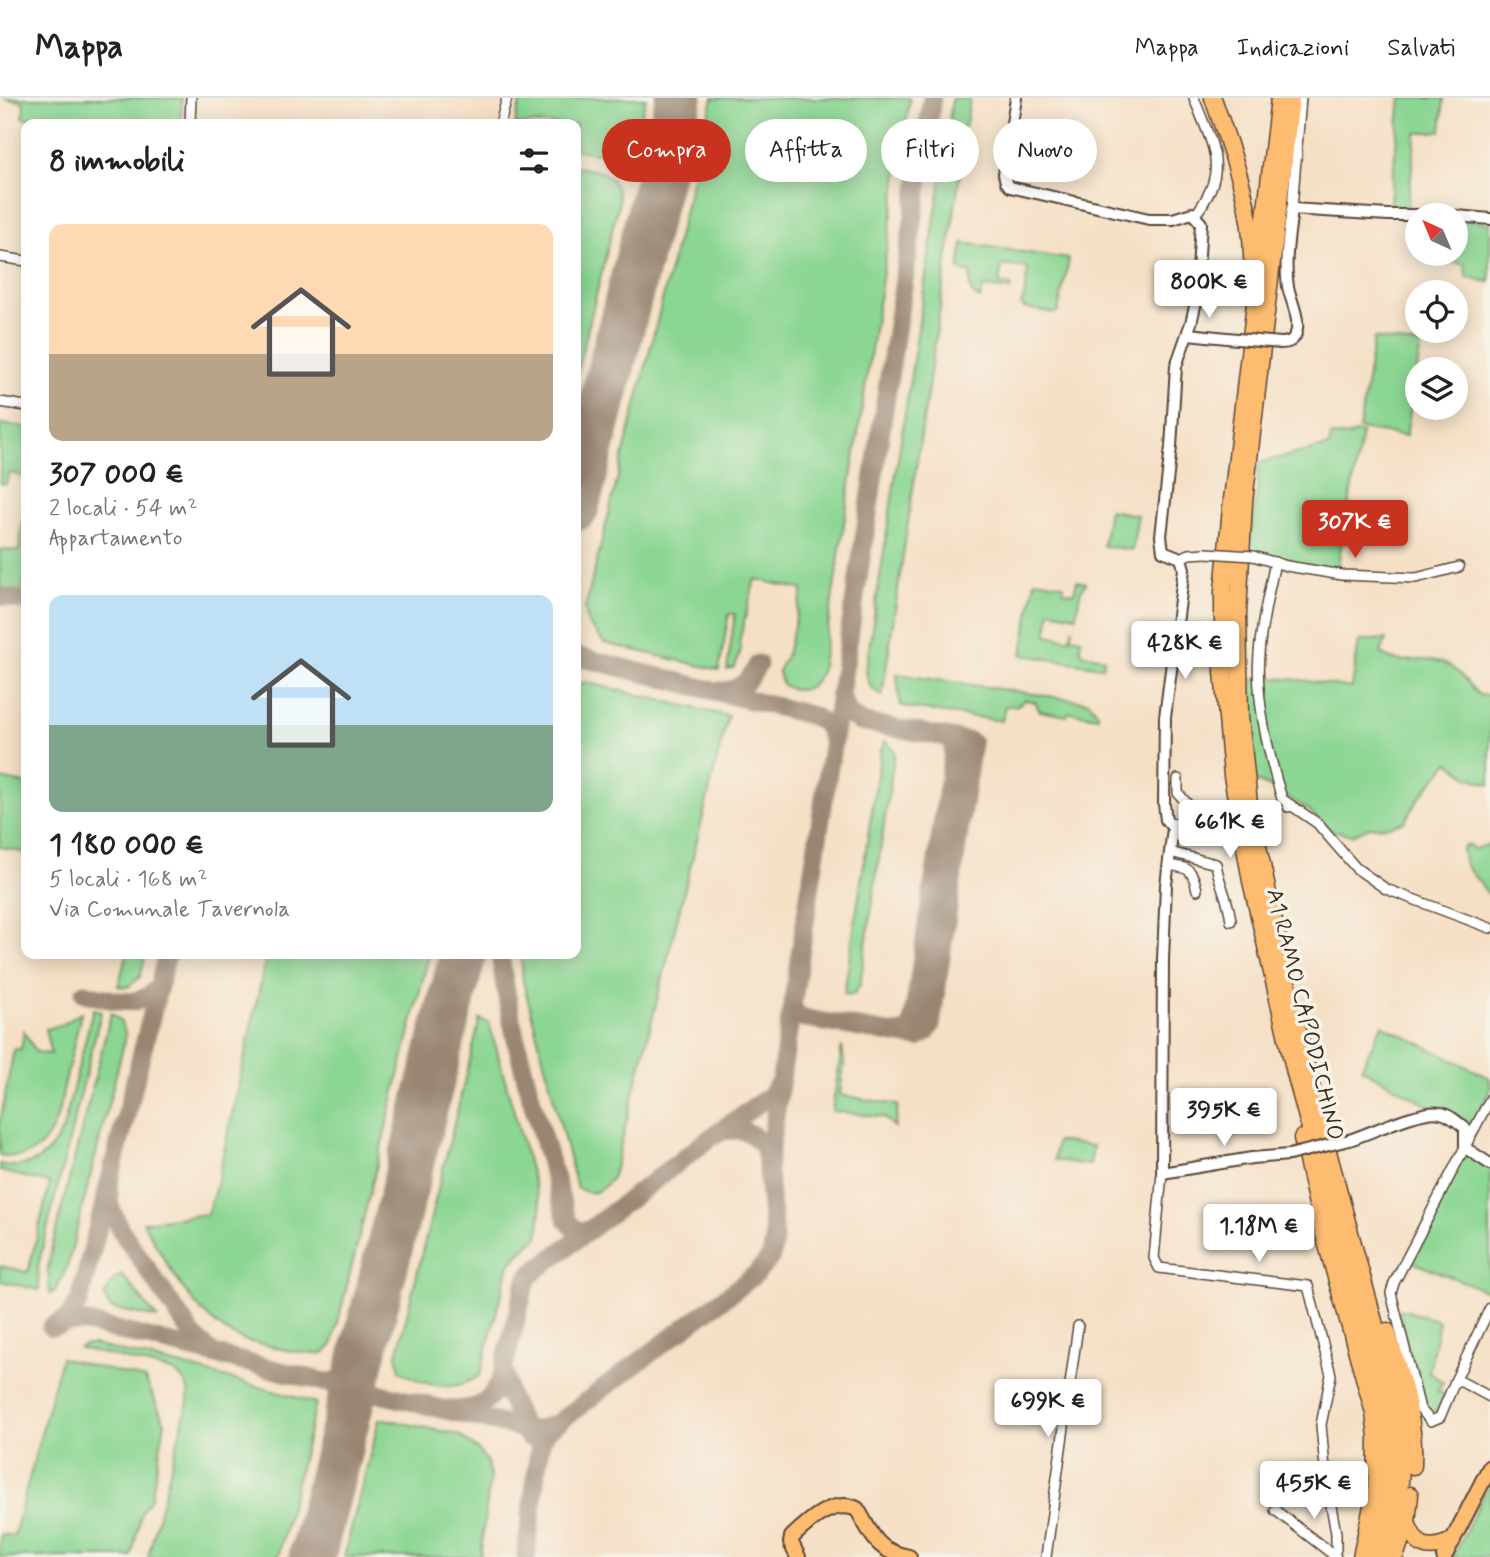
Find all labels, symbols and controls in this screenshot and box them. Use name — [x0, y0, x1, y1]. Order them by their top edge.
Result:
text: Mappa — [35, 26, 123, 70]
text: Mappa — [1135, 33, 1199, 64]
text: Indicazioni — [1237, 33, 1349, 64]
text: Salvati — [1387, 33, 1455, 64]
chip: Compra — [602, 119, 731, 182]
chip: Affitta — [745, 119, 867, 182]
chip: Filtri — [881, 119, 979, 182]
chip: Nuovo — [993, 119, 1097, 182]
text: 8 immobili — [49, 142, 185, 181]
icon: filters — [515, 142, 553, 180]
north arrow — [1405, 203, 1468, 266]
map controls — [1405, 203, 1468, 420]
pin: 800K € — [1152, 260, 1266, 320]
text: 800K € — [1170, 268, 1248, 298]
icon: home — [238, 269, 364, 395]
button: locate — [1405, 280, 1468, 343]
button: layers — [1405, 357, 1468, 420]
text: 307 000 € — [49, 455, 184, 494]
text: 2 locali · 54 m² — [49, 494, 197, 524]
pin: 307K € — [1298, 500, 1412, 560]
text: 307K € — [1318, 508, 1392, 538]
text: Appartamento — [49, 524, 183, 554]
pin: 428K € — [1128, 622, 1242, 681]
text: 428K € — [1147, 629, 1223, 659]
icon: home — [238, 640, 364, 766]
pin: 661K € — [1173, 800, 1287, 860]
text: 661K € — [1195, 808, 1265, 838]
text: 1 180 000 € — [49, 826, 204, 865]
text: 5 locali · 168 m² — [49, 865, 208, 895]
street label: A1 RAMO CAPODICHINO — [1258, 885, 1350, 1144]
text: Via Comunale Tavernola — [49, 895, 290, 925]
pin: 395K € — [1167, 1088, 1281, 1148]
text: 395K € — [1187, 1096, 1261, 1126]
pin: 1.18M € — [1194, 1204, 1324, 1264]
text: 1.18M € — [1219, 1212, 1299, 1242]
pin: 699K € — [991, 1380, 1105, 1439]
text: 699K € — [1010, 1387, 1086, 1417]
pin: 455K € — [1257, 1462, 1371, 1521]
text: 455K € — [1276, 1469, 1352, 1499]

